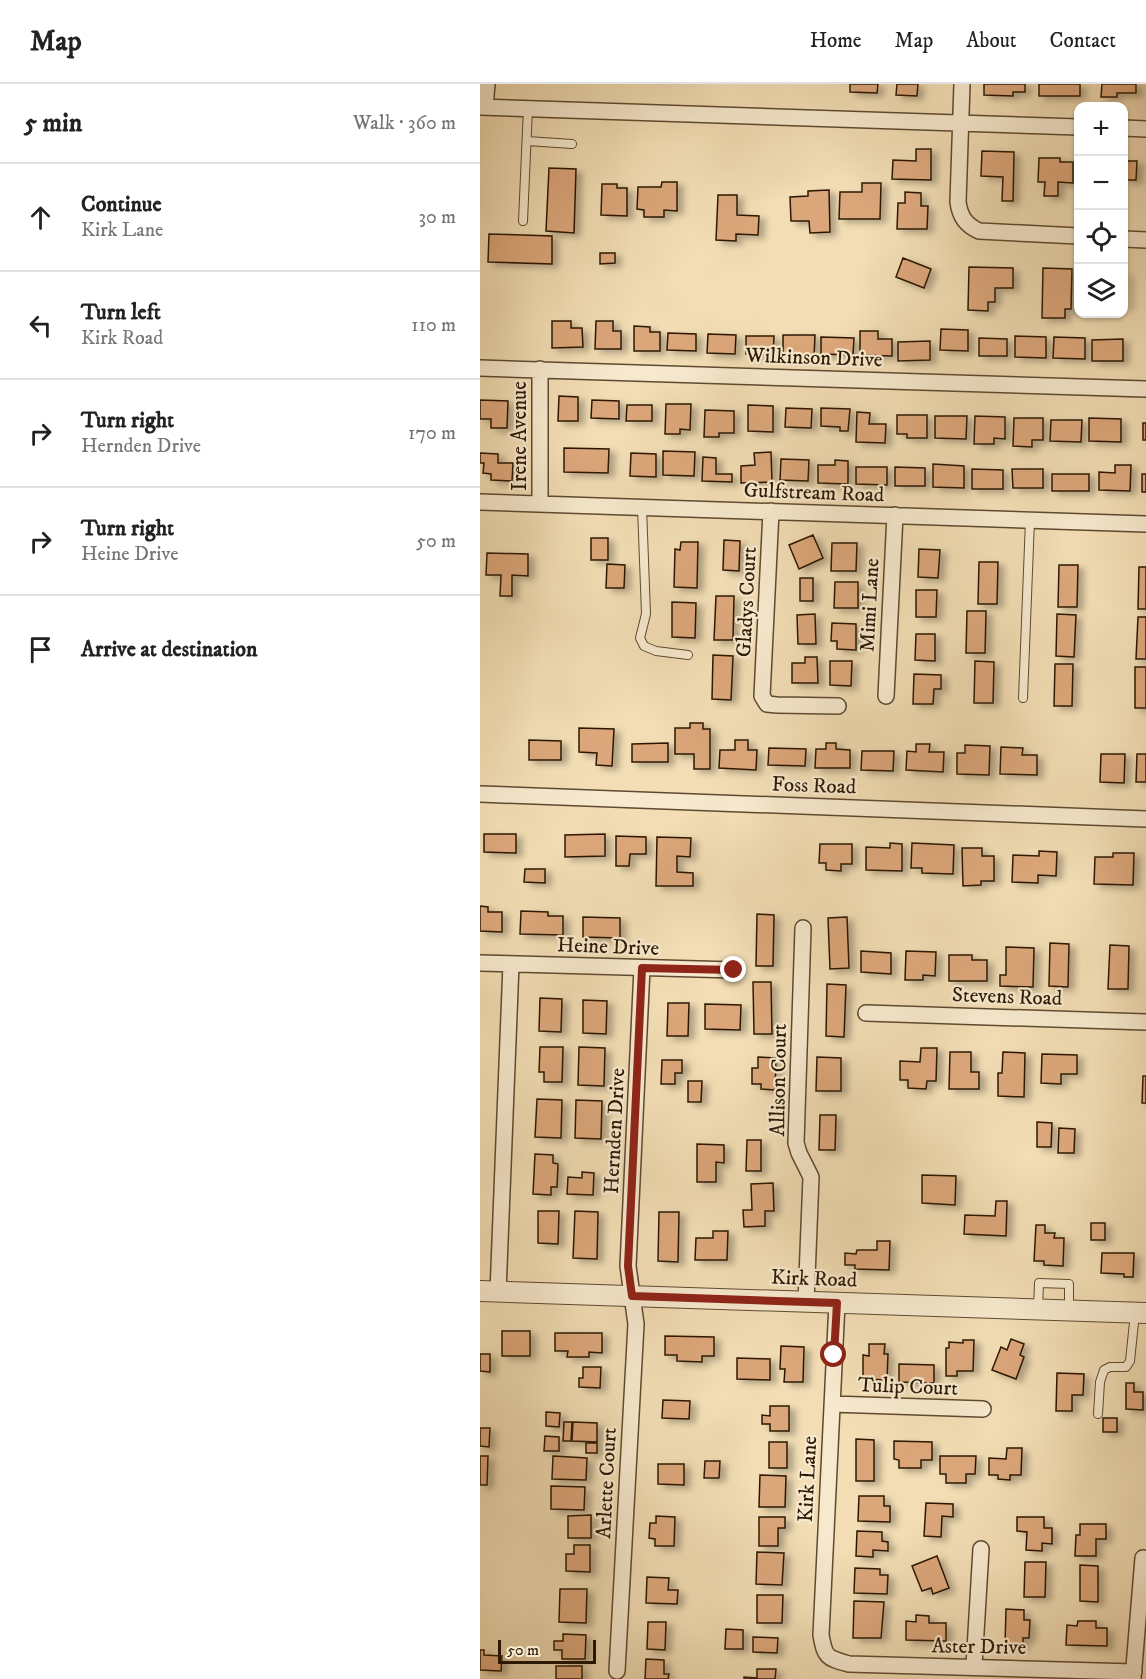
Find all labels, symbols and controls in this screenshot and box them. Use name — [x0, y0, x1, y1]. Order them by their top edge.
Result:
text: Map — [30, 24, 82, 59]
text: Home — [810, 28, 862, 54]
text: Map — [895, 28, 933, 54]
text: About — [966, 28, 1017, 54]
text: Contact — [1050, 28, 1116, 54]
map controls — [1074, 102, 1128, 318]
button: + — [1074, 102, 1128, 156]
text: 5 min — [24, 107, 82, 140]
text: Walk · 360 m — [353, 111, 456, 136]
button: − — [1074, 156, 1128, 210]
text: Continue — [81, 191, 162, 218]
icon: ahead — [24, 201, 57, 234]
text: 30 m — [418, 205, 456, 230]
button: locate — [1074, 210, 1128, 264]
text: Kirk Lane — [81, 218, 163, 243]
button: layers — [1074, 264, 1128, 318]
text: Turn left — [81, 299, 161, 326]
icon: left — [24, 309, 57, 342]
text: 110 m — [411, 313, 456, 338]
text: Kirk Road — [81, 326, 163, 351]
street label: Wilkinson Drive — [744, 343, 883, 373]
street label: Irene Avenue — [507, 381, 533, 491]
text: Turn right — [81, 407, 174, 434]
icon: right — [24, 417, 57, 450]
text: 170 m — [408, 421, 456, 446]
text: Hernden Drive — [81, 434, 201, 459]
street label: Gulfstream Road — [743, 478, 885, 508]
text: Turn right — [81, 515, 174, 542]
icon: right — [24, 525, 57, 558]
text: 50 m — [416, 529, 456, 554]
text: Heine Drive — [81, 542, 178, 567]
street label: Gladys Court — [731, 546, 763, 658]
street label: Mimi Lane — [855, 557, 885, 653]
icon: arrive — [24, 633, 57, 666]
text: Arrive at destination — [81, 636, 258, 663]
street label: Foss Road — [771, 772, 857, 800]
street label: Heine Drive — [556, 932, 660, 962]
route end — [720, 956, 746, 982]
street label: Stevens Road — [951, 982, 1063, 1012]
street label: Allison Court — [765, 1023, 793, 1137]
street label: Hernden Drive — [599, 1067, 631, 1195]
street label: Kirk Road — [770, 1265, 858, 1294]
route start — [820, 1341, 846, 1367]
street label: Tulip Court — [857, 1372, 959, 1402]
street label: Arlette Court — [591, 1426, 623, 1539]
street label: Kirk Lane — [793, 1435, 823, 1523]
street label: Aster Drive — [931, 1633, 1027, 1661]
scale bar — [498, 1637, 596, 1664]
text: 50 m — [507, 1640, 539, 1660]

